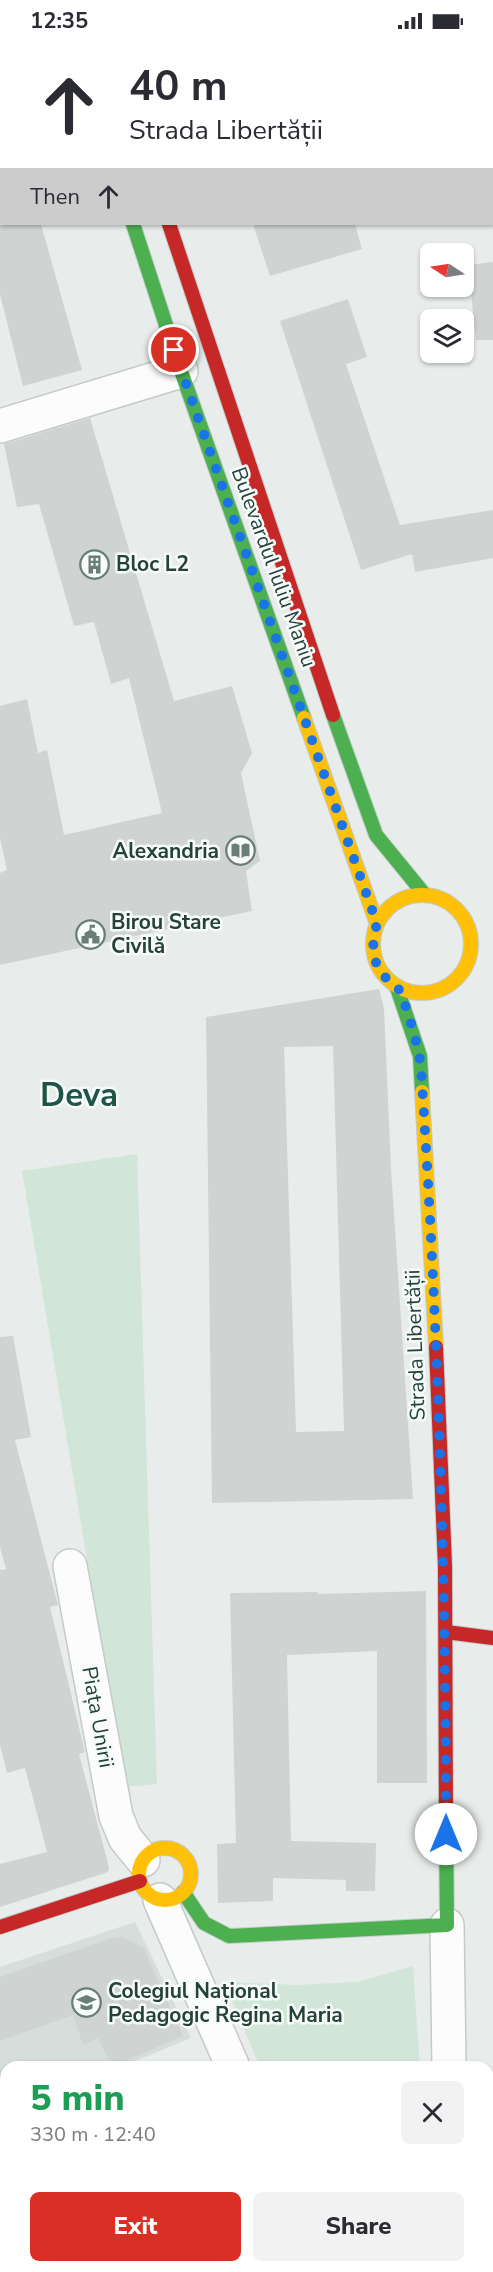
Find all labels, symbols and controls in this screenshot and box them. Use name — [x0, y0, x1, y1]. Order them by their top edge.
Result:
text: 12:35 — [30, 6, 88, 36]
text: 40 m — [129, 58, 228, 115]
icon: ahead — [30, 66, 108, 144]
text: Strada Libertății — [129, 112, 323, 149]
icon: ahead — [92, 180, 125, 213]
text: Then — [30, 182, 80, 212]
north arrow — [420, 243, 474, 297]
map controls — [420, 243, 474, 363]
button: layers — [420, 309, 474, 363]
pin — [148, 324, 199, 375]
icon: arrive — [157, 333, 190, 366]
street label: Bulevardul Iuliu Maniu — [225, 463, 323, 671]
building icon: Bloc L2 — [79, 548, 111, 580]
place label: Bloc L2 — [116, 550, 189, 578]
library icon: Alexandria — [224, 835, 256, 867]
place label: Alexandria — [113, 837, 219, 865]
place label: Birou Stare Civilă — [111, 908, 221, 960]
public building icon: Birou Stare Civilă — [74, 918, 106, 950]
district label: Deva — [40, 1073, 118, 1118]
street label: Strada Libertății — [398, 1269, 432, 1421]
street label: Piața Unirii — [75, 1664, 121, 1770]
position arrow — [414, 1802, 478, 1866]
place label: Colegiul Național Pedagogic Regina Maria — [108, 1977, 343, 2029]
school or university icon: Colegiul Național Pedagogic Regina Maria — [71, 1987, 103, 2019]
text: 5 min — [30, 2074, 125, 2123]
button: close — [401, 2081, 464, 2144]
text: 330 m · 12:40 — [30, 2121, 156, 2148]
button: Exit — [30, 2192, 241, 2261]
button: Share — [253, 2192, 464, 2261]

